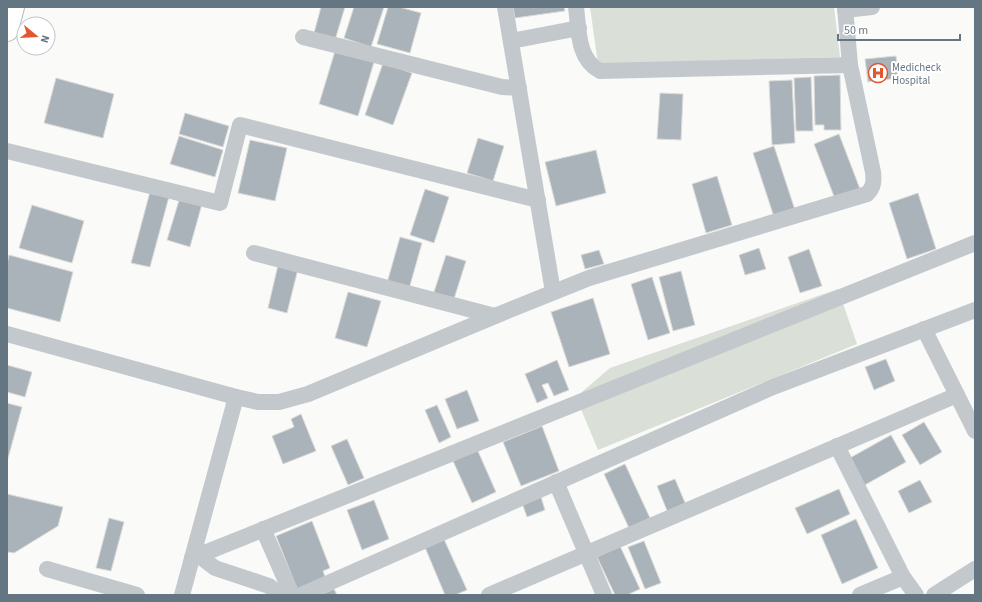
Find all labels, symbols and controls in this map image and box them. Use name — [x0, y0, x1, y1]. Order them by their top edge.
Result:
north arrow — [16, 16, 56, 56]
scale bar — [838, 16, 960, 42]
text: 50 m — [844, 22, 868, 39]
text: N — [37, 33, 53, 45]
place label: Medicheck Hospital — [892, 60, 942, 88]
hospital icon: Medicheck Hospital — [867, 62, 889, 84]

